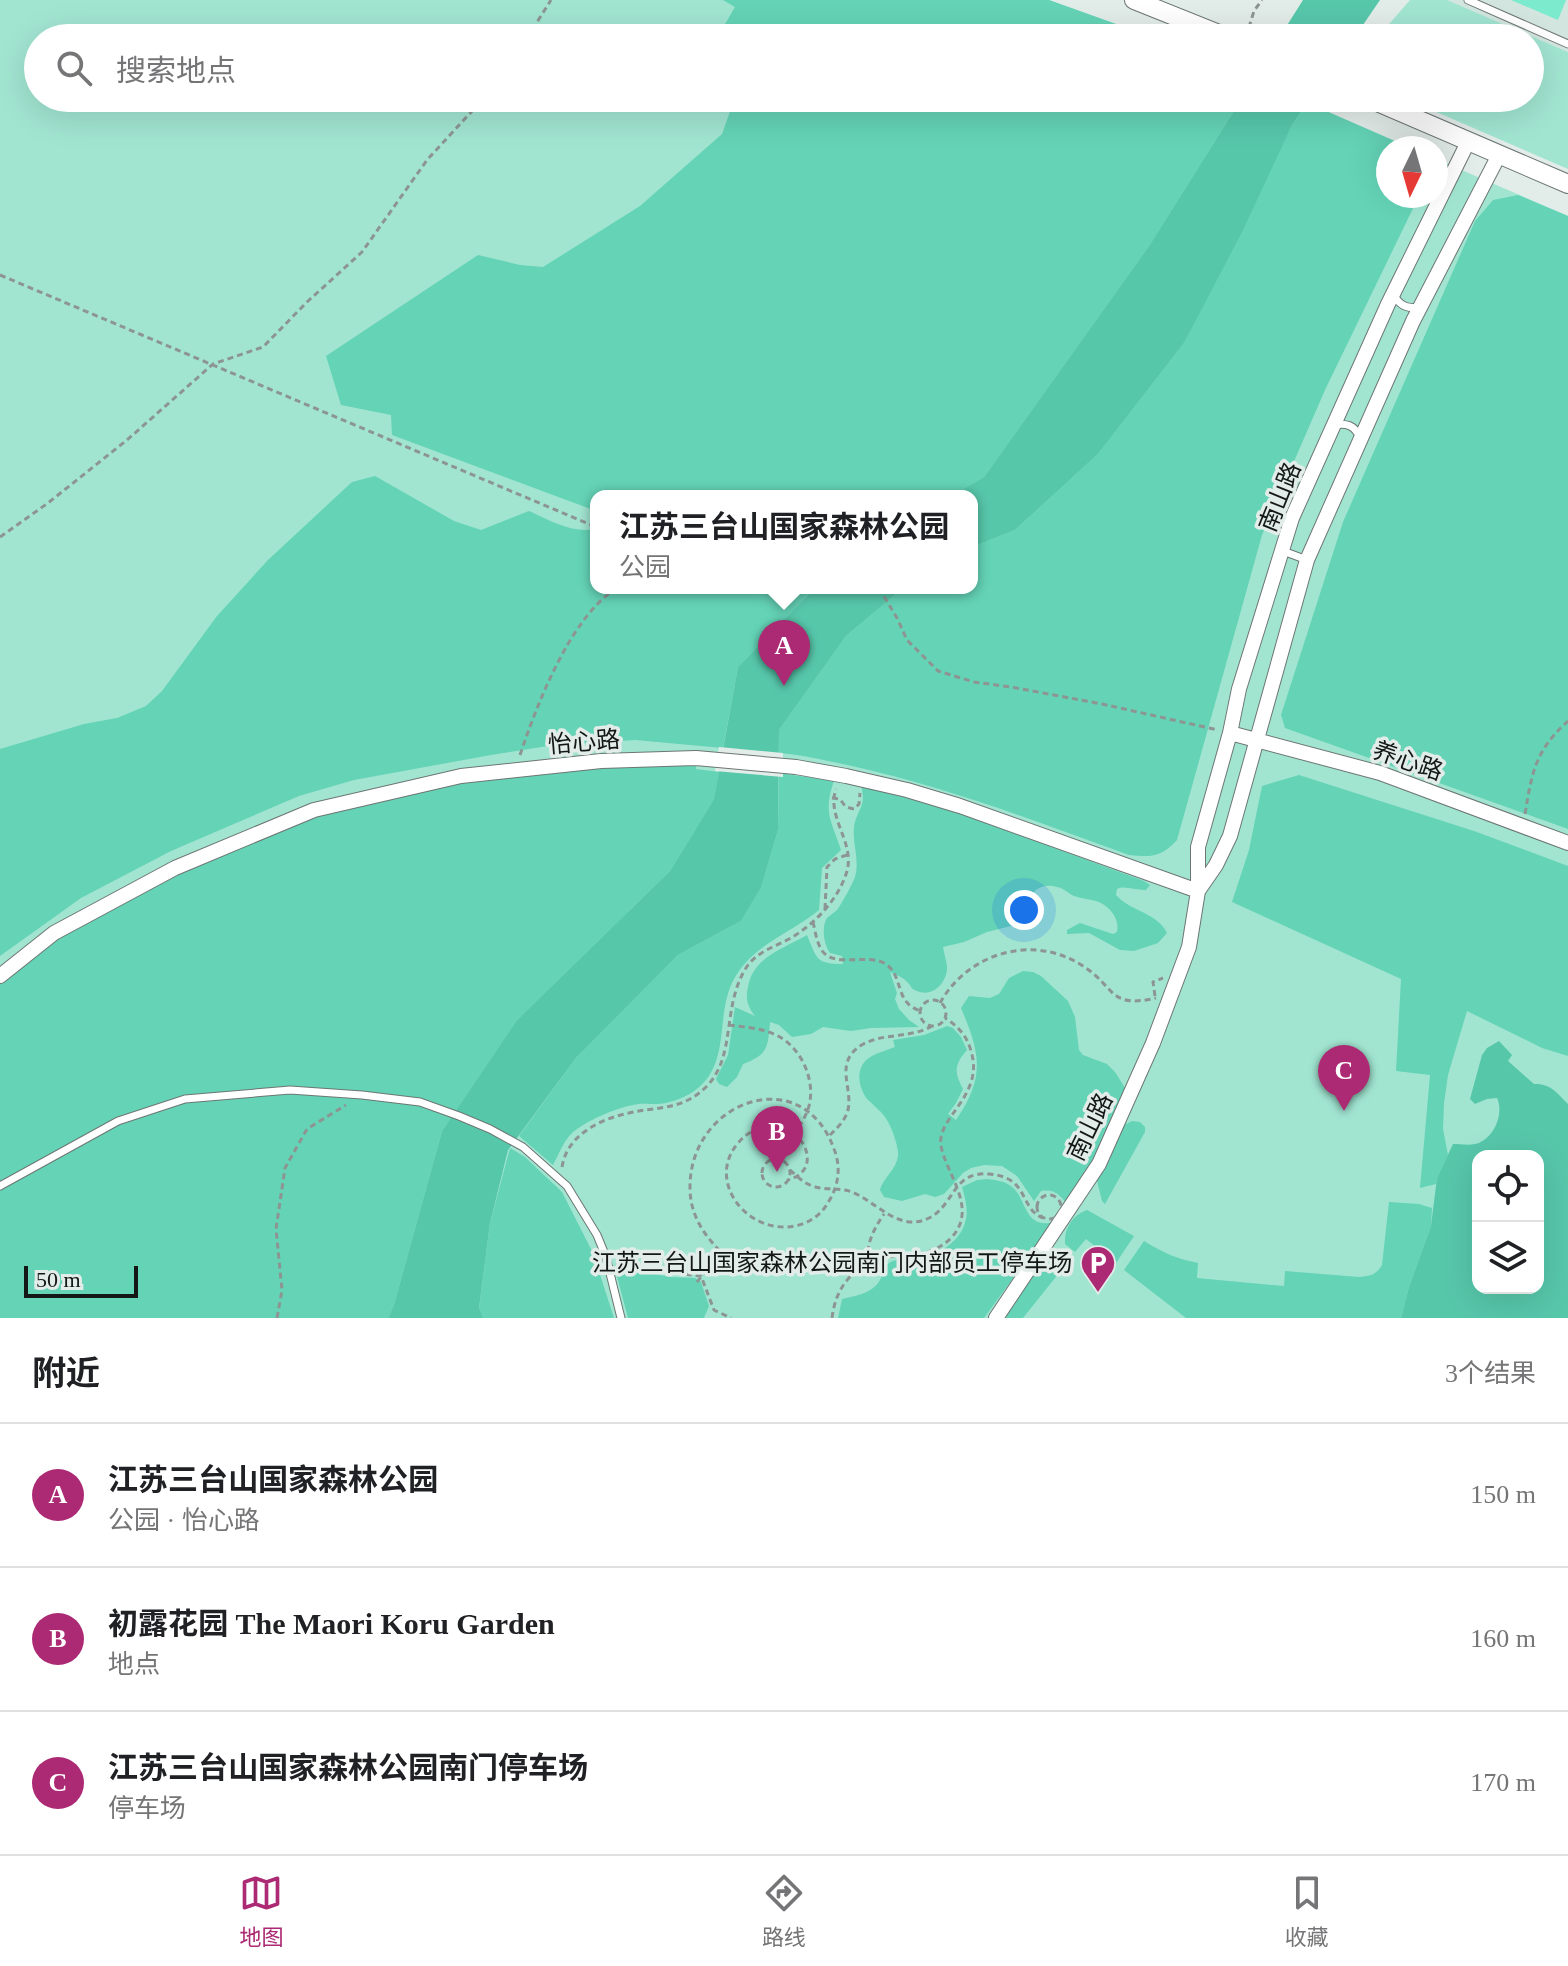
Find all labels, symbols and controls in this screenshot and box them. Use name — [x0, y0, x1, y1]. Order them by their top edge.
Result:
search box — [24, 24, 1544, 112]
icon: search — [52, 46, 96, 90]
text: 搜索地点 — [116, 54, 236, 87]
north arrow — [1376, 136, 1448, 208]
street label: 南山路 — [1254, 459, 1306, 535]
popup — [590, 490, 978, 594]
text: 江苏三台山国家森林公园 — [619, 510, 949, 543]
text: 公园 — [619, 553, 671, 582]
pin: A — [758, 620, 810, 686]
street label: 怡心路 — [547, 726, 621, 758]
street label: 养心路 — [1370, 737, 1446, 785]
your location — [1004, 890, 1044, 930]
pin: C — [1318, 1045, 1370, 1111]
street label: 南山路 — [1063, 1089, 1117, 1165]
pin: B — [751, 1106, 803, 1172]
map controls — [1472, 1150, 1544, 1294]
button: locate — [1472, 1150, 1544, 1222]
button: layers — [1472, 1222, 1544, 1294]
parking icon: 江苏三台山国家森林公园南门内部员工停车场 — [1079, 1244, 1117, 1294]
place label: 江苏三台山国家森林公园南门内部员工停车场 — [592, 1250, 1072, 1276]
scale bar — [24, 1262, 138, 1298]
text: 50 m — [36, 1267, 81, 1292]
text: 附近 — [32, 1355, 100, 1392]
text: 3个结果 — [1445, 1359, 1536, 1388]
text: 江苏三台山国家森林公园 — [108, 1463, 438, 1496]
text: A — [49, 1480, 67, 1509]
text: 150 m — [1470, 1480, 1536, 1509]
text: 公园 · 怡心路 — [108, 1506, 260, 1535]
text: 初露花园 The Maori Koru Garden — [108, 1607, 555, 1640]
text: B — [49, 1624, 67, 1653]
text: 160 m — [1470, 1624, 1536, 1653]
text: 地点 — [108, 1650, 160, 1679]
text: 江苏三台山国家森林公园南门停车场 — [108, 1751, 588, 1784]
text: C — [49, 1768, 67, 1797]
text: 170 m — [1470, 1768, 1536, 1797]
text: 停车场 — [108, 1794, 186, 1823]
tab: 地图 — [239, 1871, 283, 1951]
tab: 路线 — [762, 1871, 806, 1951]
tab: 收藏 — [1285, 1871, 1329, 1951]

